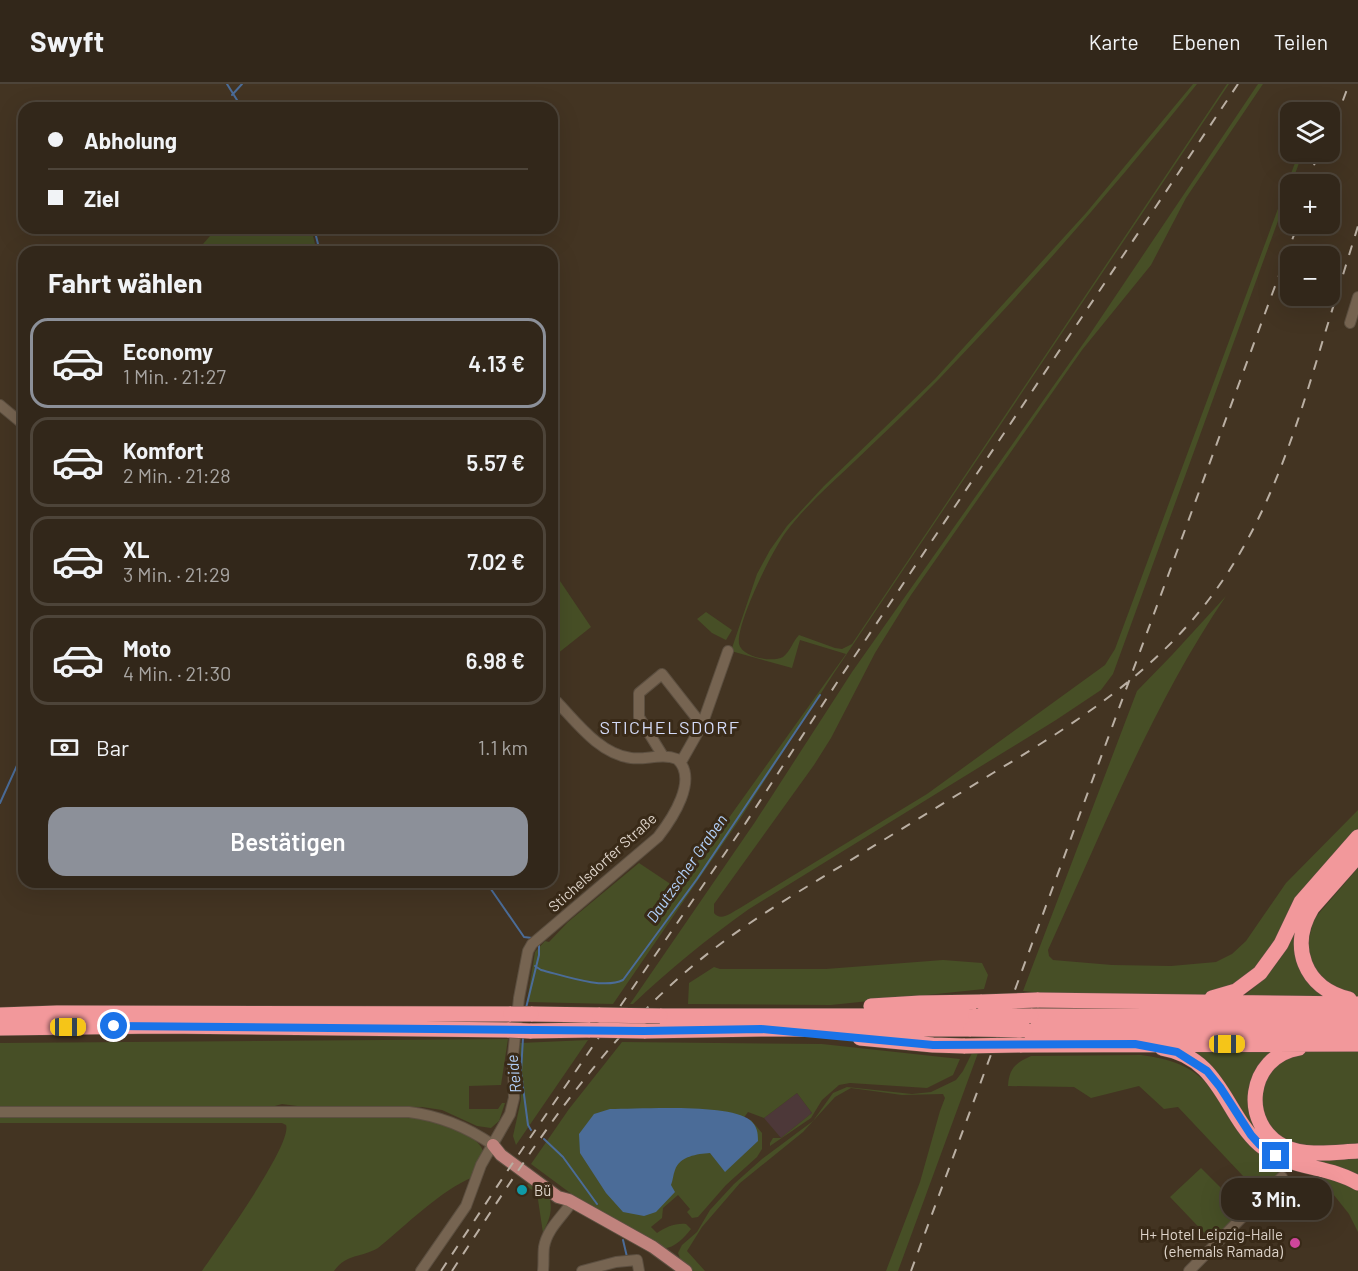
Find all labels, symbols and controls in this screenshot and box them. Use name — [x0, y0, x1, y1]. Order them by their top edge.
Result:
text: Swyft — [30, 24, 104, 58]
text: Karte — [1089, 29, 1139, 54]
text: Ebenen — [1172, 29, 1241, 54]
text: Teilen — [1274, 29, 1328, 54]
map controls — [1280, 102, 1340, 306]
button: layers — [1280, 102, 1340, 162]
text: Abholung — [84, 127, 177, 153]
button: + — [1280, 174, 1340, 234]
text: Ziel — [84, 185, 119, 211]
button: − — [1280, 246, 1340, 306]
text: Fahrt wählen — [48, 266, 203, 298]
icon: car — [51, 336, 105, 390]
text: Economy — [123, 338, 213, 364]
text: 4.13 € — [468, 350, 525, 376]
text: 1 Min. · 21:27 — [123, 364, 226, 388]
icon: car — [51, 435, 105, 489]
text: Komfort — [123, 437, 204, 463]
text: 5.57 € — [467, 449, 525, 475]
text: 2 Min. · 21:28 — [123, 463, 231, 487]
icon: car — [51, 534, 105, 588]
text: XL — [123, 536, 149, 562]
text: 7.02 € — [467, 548, 525, 574]
text: 3 Min. · 21:29 — [123, 562, 230, 586]
icon: car — [51, 633, 105, 687]
text: Moto — [123, 635, 171, 661]
text: 6.98 € — [466, 647, 525, 673]
text: 4 Min. · 21:30 — [123, 661, 231, 685]
district label: STICHELSDORF — [600, 716, 740, 738]
icon: cash — [48, 731, 81, 764]
text: Bar — [96, 734, 129, 760]
text: 1.1 km — [478, 735, 528, 759]
button: Bestätigen — [48, 807, 528, 876]
street label: Stichelsdorfer Straße — [544, 809, 660, 915]
water label: Dautzscher Graben — [642, 810, 730, 926]
route start — [100, 1012, 127, 1039]
car — [50, 1018, 86, 1036]
car — [1209, 1035, 1245, 1053]
water label: Reide — [502, 1054, 524, 1094]
route end — [1262, 1142, 1289, 1169]
callout: 3 Min. — [1220, 1177, 1332, 1219]
place label: Bü — [534, 1181, 551, 1199]
marker: Bü — [515, 1183, 529, 1197]
text: 3 Min. — [1251, 1187, 1302, 1211]
place label: H+ Hotel Leipzig-Halle (ehemals Ramada) — [1140, 1225, 1283, 1260]
marker: H+ Hotel Leipzig-Halle (ehemals Ramada) — [1288, 1236, 1302, 1250]

